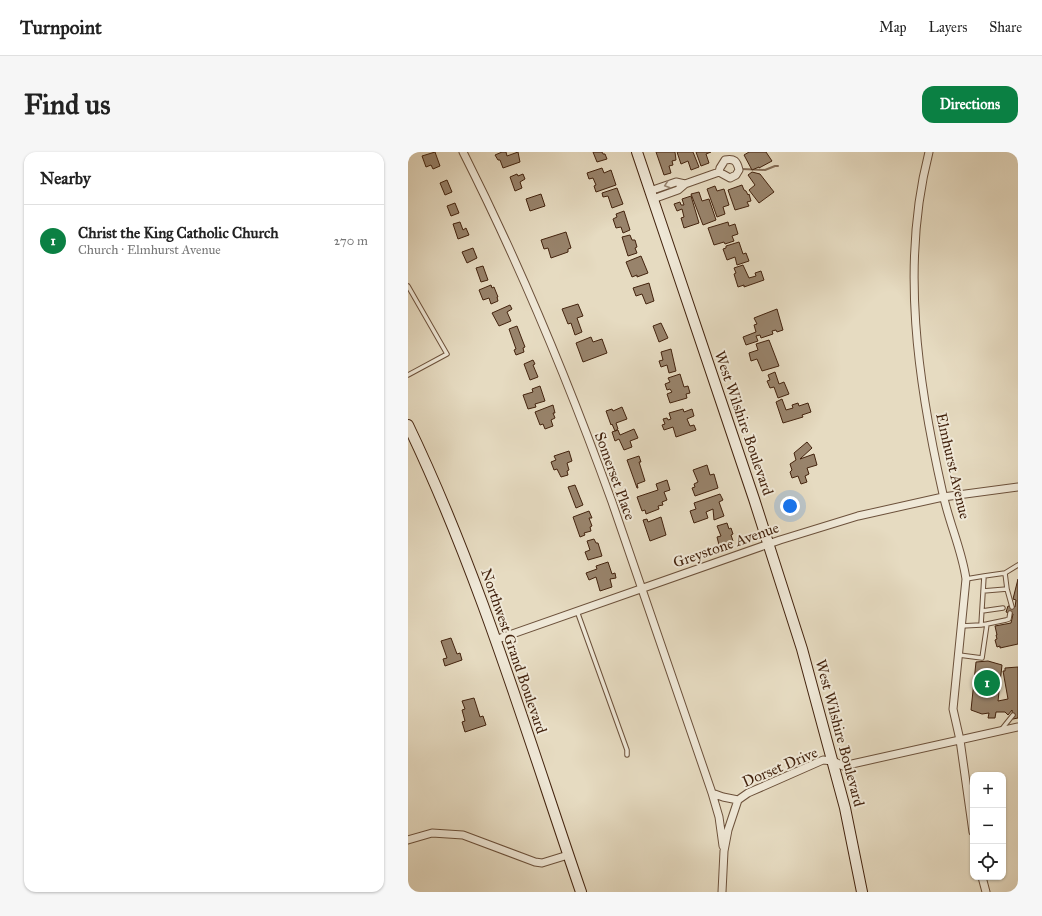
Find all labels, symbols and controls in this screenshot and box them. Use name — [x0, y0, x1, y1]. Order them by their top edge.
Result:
text: Turnpoint — [20, 16, 102, 39]
text: Map — [879, 19, 907, 36]
text: Layers — [929, 19, 967, 36]
text: Share — [989, 19, 1022, 36]
button: Directions — [922, 86, 1018, 123]
text: Find us — [24, 87, 110, 122]
text: Nearby — [40, 168, 91, 189]
one-way arrow — [664, 181, 671, 189]
text: Christ the King Catholic Church — [78, 224, 279, 242]
text: 1 — [50, 233, 56, 249]
text: 270 m — [334, 233, 368, 249]
text: Church · Elmhurst Avenue — [78, 242, 221, 258]
street label: West Wilshire Boulevard — [711, 348, 777, 498]
street label: Elmhurst Avenue — [932, 411, 974, 521]
street label: Somerset Place — [591, 429, 639, 523]
your location — [780, 496, 800, 516]
street label: Greystone Avenue — [671, 518, 781, 572]
street label: Northwest Grand Boulevard — [477, 566, 551, 736]
street label: West Wilshire Boulevard — [812, 657, 868, 809]
pin: 1 — [974, 668, 1000, 698]
street label: Dorset Drive — [740, 743, 820, 791]
map controls — [970, 772, 1006, 880]
button: + — [970, 772, 1006, 808]
button: − — [970, 808, 1006, 844]
button: locate — [970, 844, 1006, 880]

